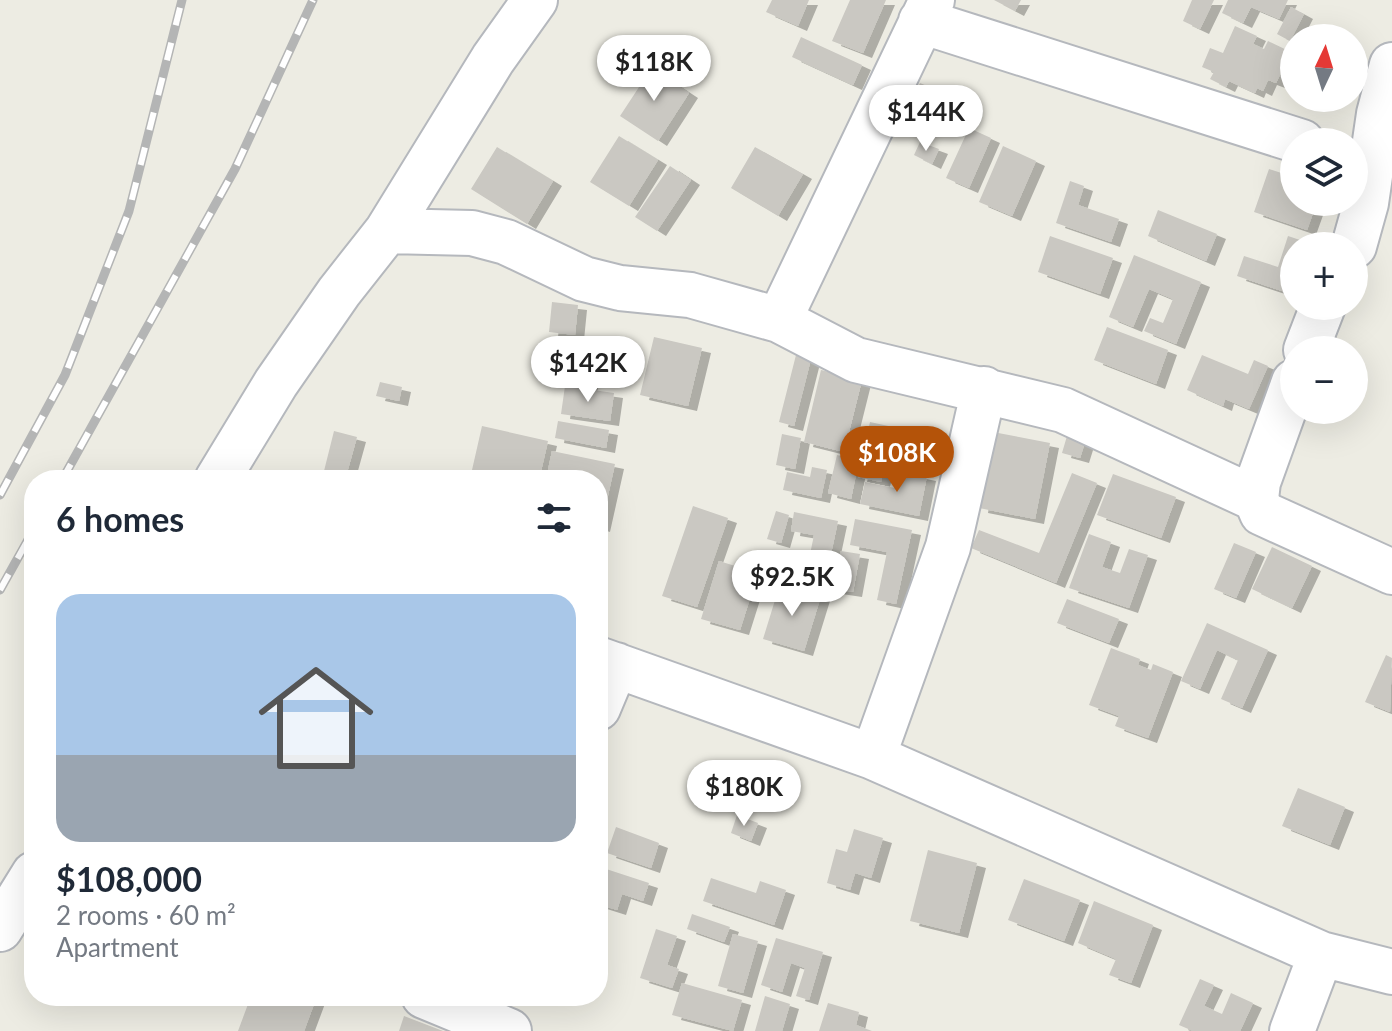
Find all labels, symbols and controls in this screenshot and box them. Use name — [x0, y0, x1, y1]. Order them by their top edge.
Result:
north arrow — [1280, 24, 1368, 112]
map controls — [1280, 24, 1368, 424]
pin: $118K — [598, 35, 710, 103]
text: $118K — [615, 45, 693, 77]
pin: $144K — [870, 85, 982, 153]
text: $144K — [887, 95, 965, 127]
button: layers — [1280, 128, 1368, 216]
button: + — [1280, 232, 1368, 320]
pin: $142K — [532, 336, 644, 404]
button: − — [1280, 336, 1368, 424]
text: $142K — [549, 346, 627, 378]
pin: $108K — [841, 426, 953, 494]
text: $108K — [858, 436, 936, 468]
icon: filters — [532, 496, 576, 540]
text: 6 homes — [56, 498, 184, 539]
pin: $92.5K — [727, 550, 857, 618]
text: $92.5K — [750, 560, 834, 592]
icon: home — [244, 646, 388, 790]
pin: $180K — [688, 760, 800, 828]
text: $180K — [705, 770, 783, 802]
text: $108,000 — [56, 858, 202, 899]
text: 2 rooms · 60 m² — [56, 899, 236, 931]
text: Apartment — [56, 931, 179, 963]

